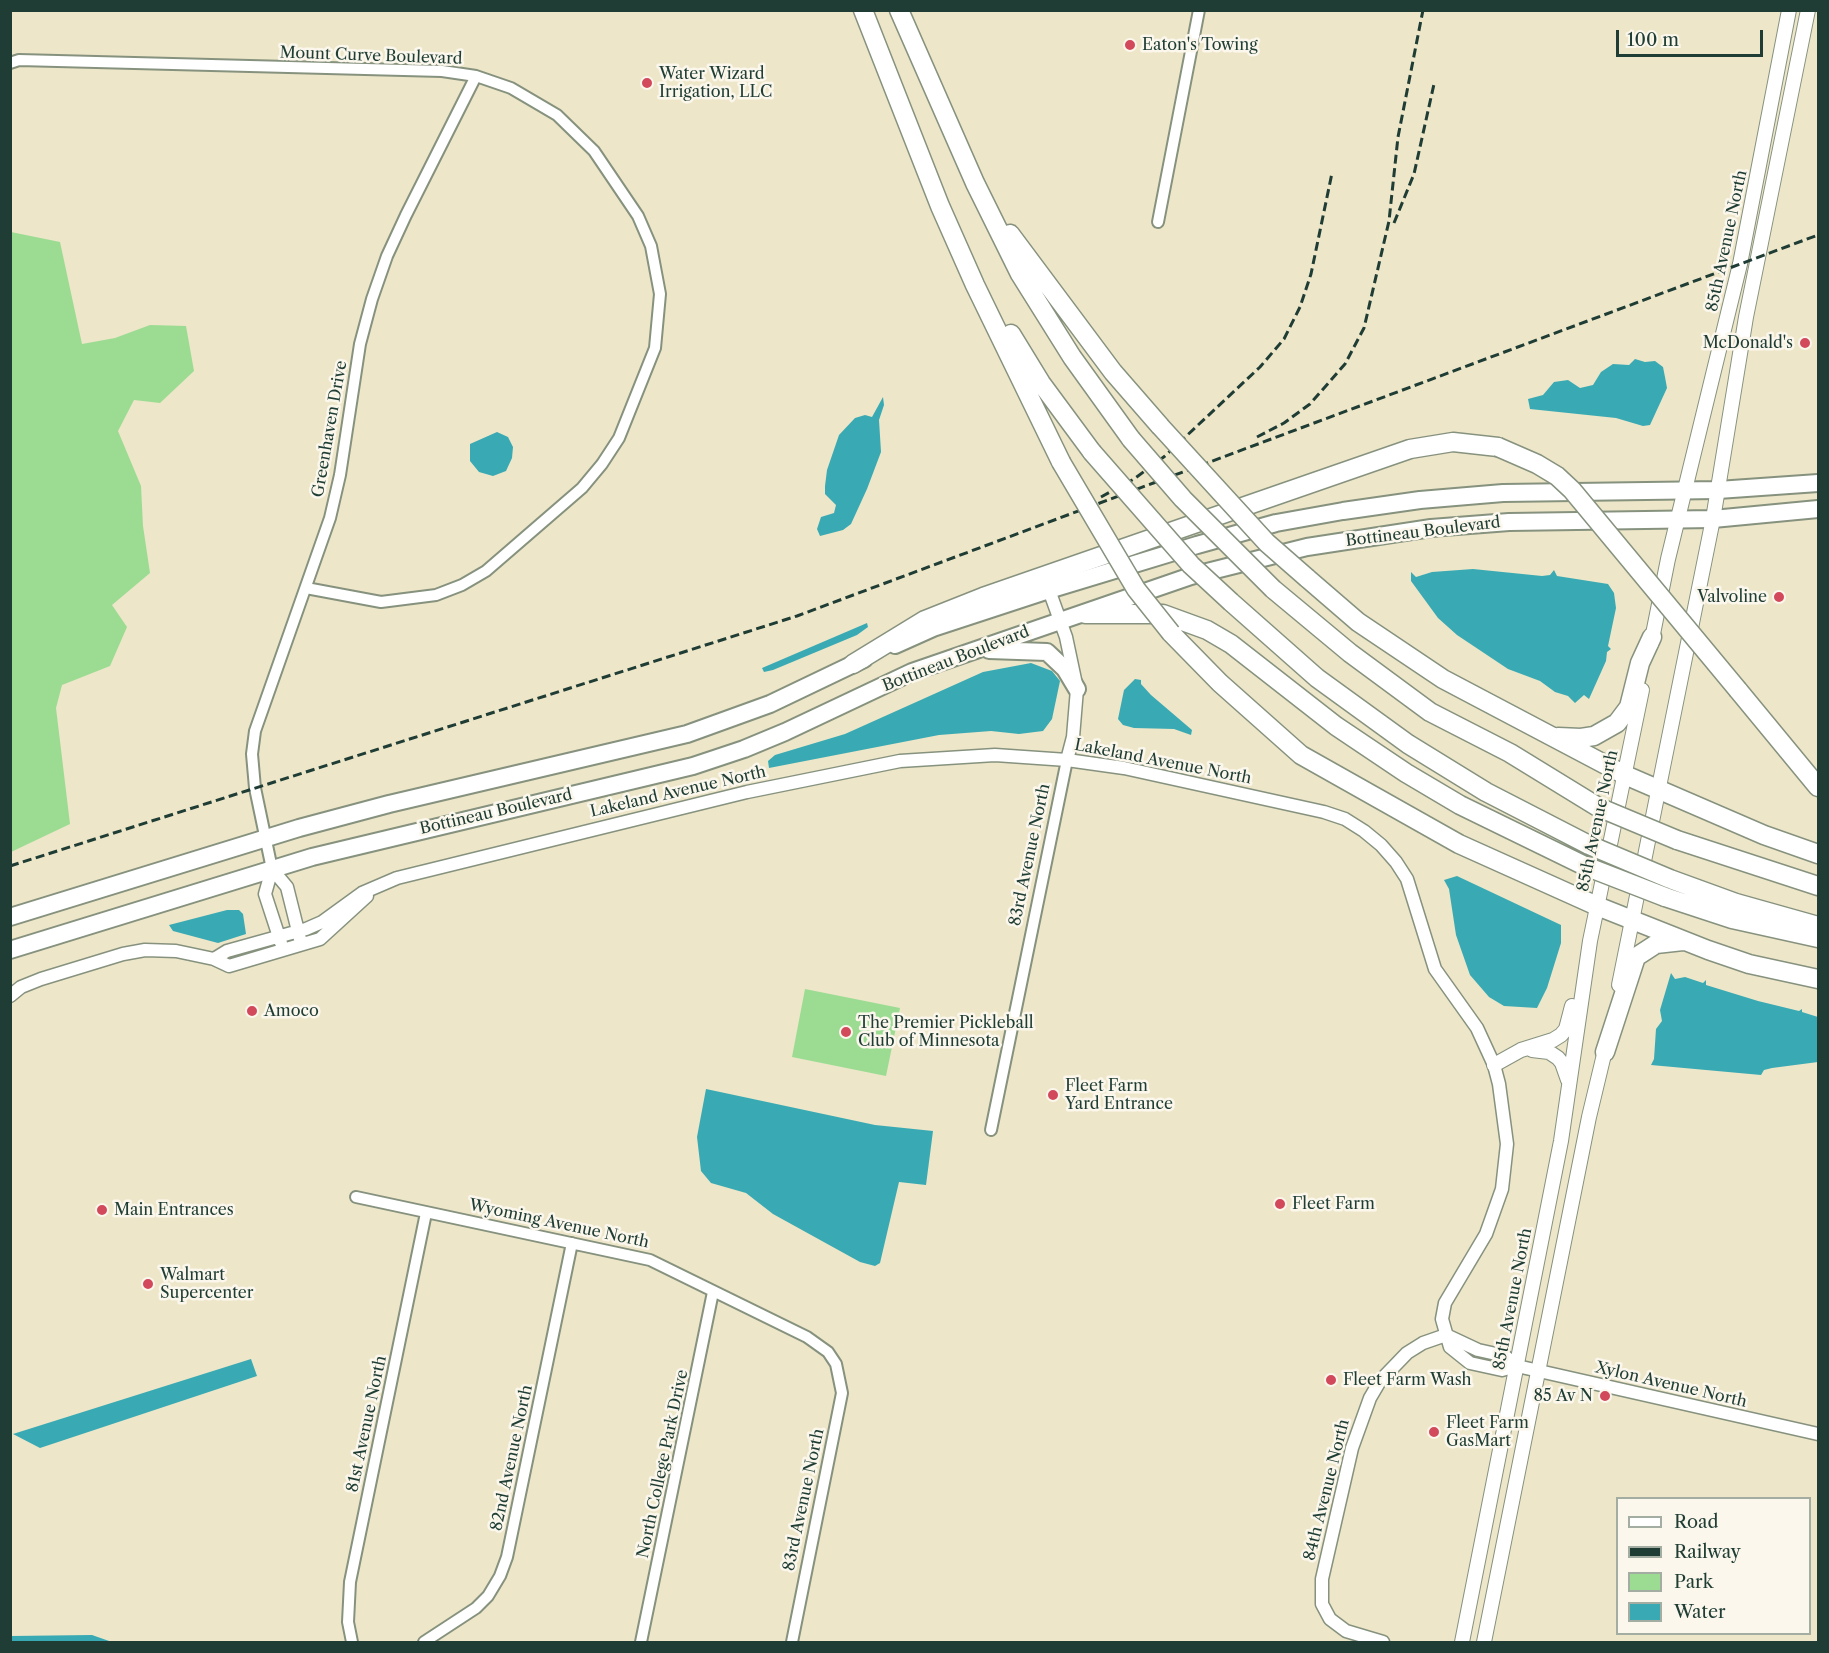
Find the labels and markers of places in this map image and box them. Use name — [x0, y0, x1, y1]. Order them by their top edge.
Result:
place label: Eaton's Towing — [1142, 35, 1258, 55]
marker: Eaton's Towing — [1123, 38, 1137, 52]
place label: Water Wizard Irrigation, LLC — [659, 64, 772, 102]
marker: Water Wizard Irrigation, LLC — [640, 76, 654, 90]
place label: McDonald's — [1703, 333, 1793, 353]
marker: McDonald's — [1798, 336, 1812, 350]
place label: Valvoline — [1697, 587, 1767, 607]
marker: Valvoline — [1772, 590, 1786, 604]
place label: Amoco — [264, 1001, 319, 1021]
marker: Amoco — [245, 1004, 259, 1018]
place label: The Premier Pickleball Club of Minnesota — [858, 1013, 1033, 1051]
marker: The Premier Pickleball Club of Minnesota — [839, 1025, 853, 1039]
place label: Fleet Farm Yard Entrance — [1065, 1076, 1173, 1114]
marker: Fleet Farm Yard Entrance — [1046, 1088, 1060, 1102]
place label: Fleet Farm — [1292, 1194, 1375, 1214]
marker: Fleet Farm — [1273, 1197, 1287, 1211]
place label: Main Entrances — [114, 1200, 234, 1220]
marker: Main Entrances — [95, 1203, 109, 1217]
place label: Walmart Supercenter — [160, 1265, 254, 1303]
marker: Walmart Supercenter — [141, 1277, 155, 1291]
place label: Fleet Farm Wash — [1343, 1370, 1472, 1390]
marker: Fleet Farm Wash — [1324, 1373, 1338, 1387]
place label: 85 Av N — [1534, 1386, 1593, 1406]
marker: 85 Av N — [1598, 1389, 1612, 1403]
place label: Fleet Farm GasMart — [1446, 1413, 1529, 1451]
marker: Fleet Farm GasMart — [1427, 1425, 1441, 1439]

